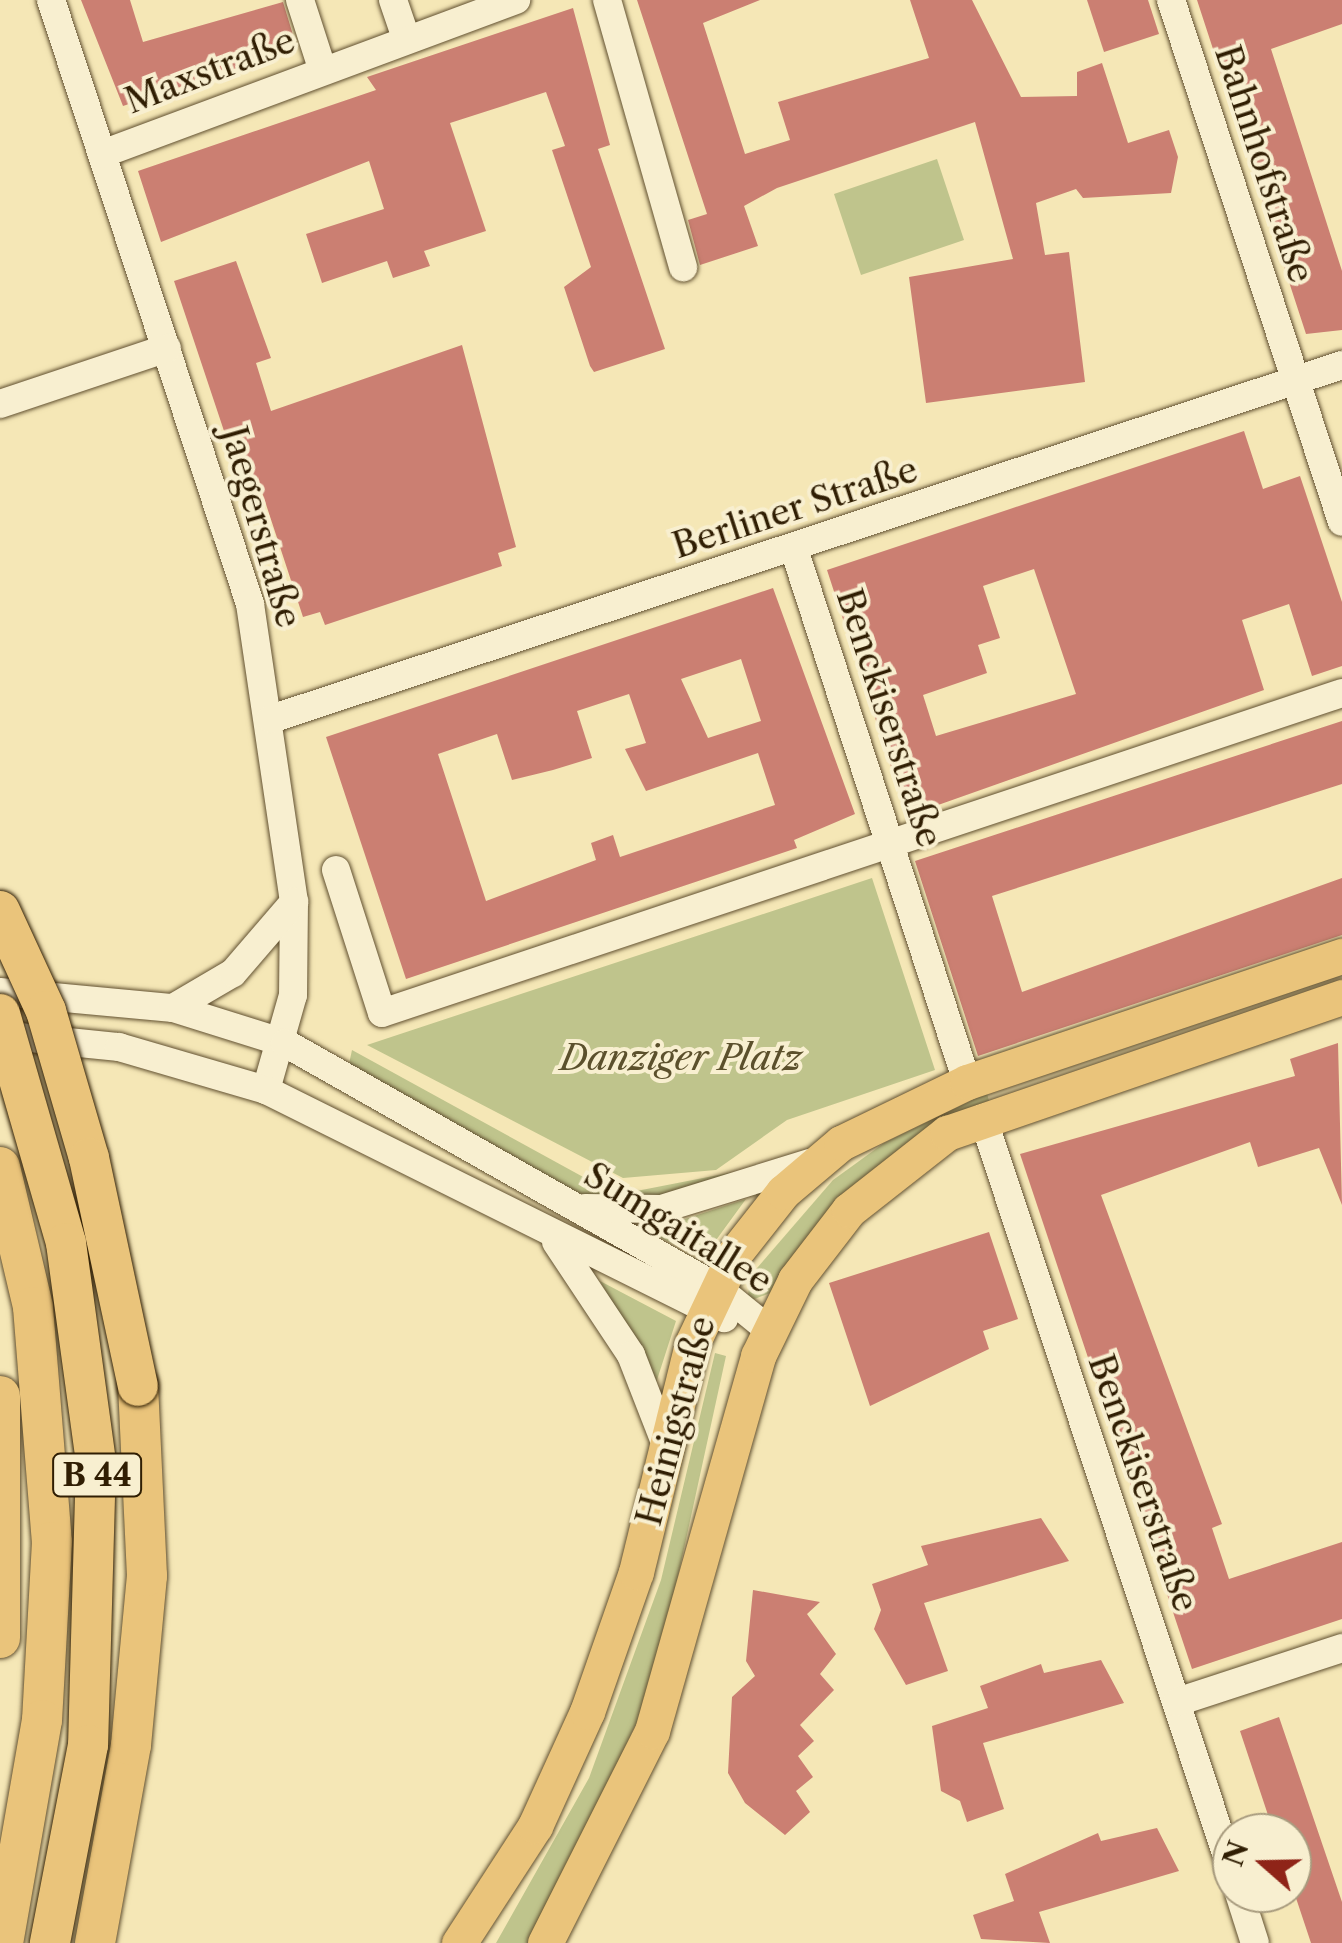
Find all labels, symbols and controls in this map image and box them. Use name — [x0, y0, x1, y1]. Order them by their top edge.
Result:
street label: Maxstraße — [119, 19, 301, 123]
street label: Bahnhofstraße — [1206, 40, 1322, 288]
street label: Jaegerstraße — [212, 422, 310, 632]
street label: Berliner Straße — [667, 449, 923, 567]
street label: Benckiserstraße — [827, 584, 951, 852]
park label: Danziger Platz — [560, 1037, 802, 1079]
street label: Sumgaitallee — [576, 1154, 780, 1302]
street label: Heinigstraße — [628, 1312, 724, 1530]
street label: Benckiserstraße — [1079, 1349, 1207, 1617]
road number: B 44 — [52, 1448, 142, 1502]
north arrow — [1212, 1813, 1312, 1913]
text: N — [1216, 1836, 1256, 1871]

